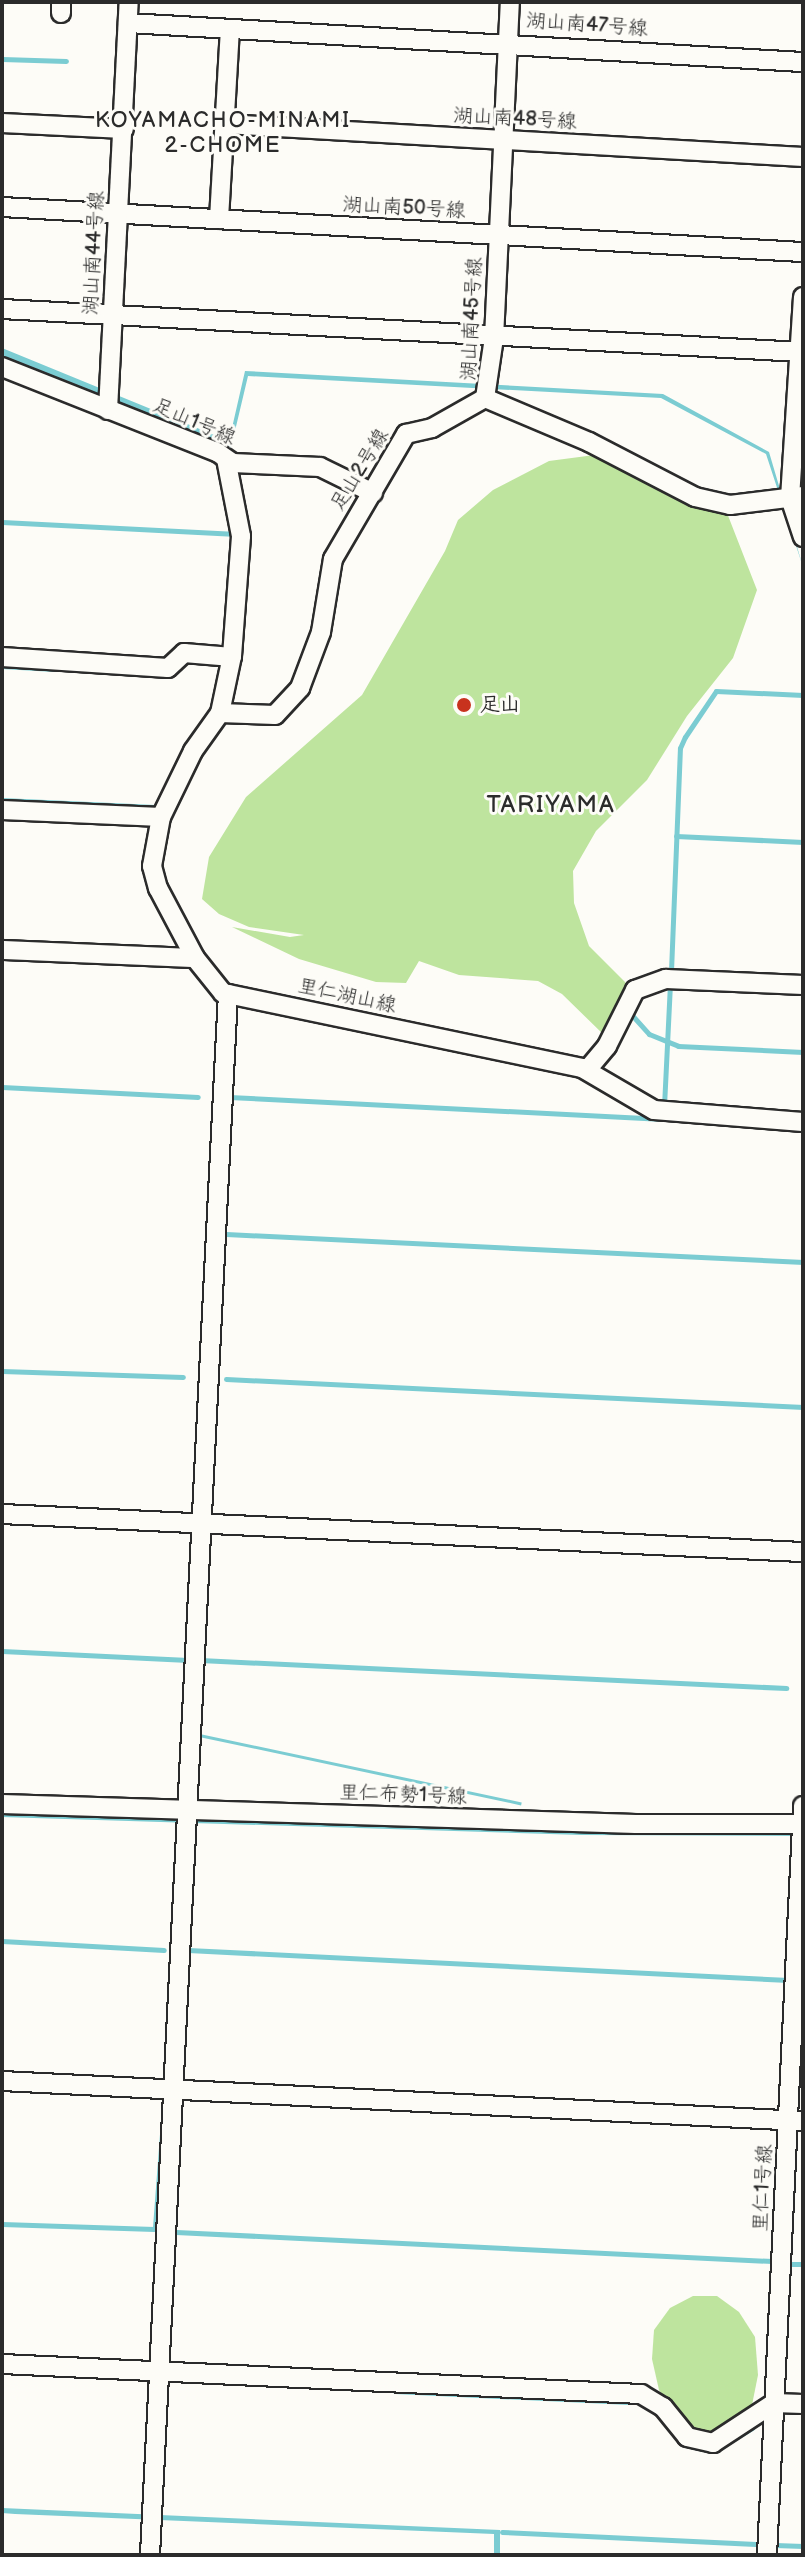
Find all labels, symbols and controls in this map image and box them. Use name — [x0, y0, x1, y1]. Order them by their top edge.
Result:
street label: 湖山南47号線 — [525, 9, 649, 41]
street label: 湖山南48号線 — [453, 104, 577, 134]
district label: KOYAMACHO-MINAMI 2-CHOME — [95, 107, 351, 158]
street label: 湖山南44号線 — [79, 190, 109, 316]
street label: 湖山南50号線 — [342, 193, 466, 223]
street label: 湖山南45号線 — [457, 257, 487, 381]
street label: 足山1号線 — [149, 394, 239, 450]
street label: 足山2号線 — [326, 424, 394, 516]
place label: 足山 — [480, 693, 520, 717]
marker: 足山 — [455, 696, 473, 714]
district label: TARIYAMA — [486, 791, 616, 819]
street label: 里仁湖山線 — [296, 974, 398, 1018]
street label: 里仁布勢1号線 — [339, 1781, 467, 1809]
street label: 里仁1号線 — [749, 2144, 777, 2232]

